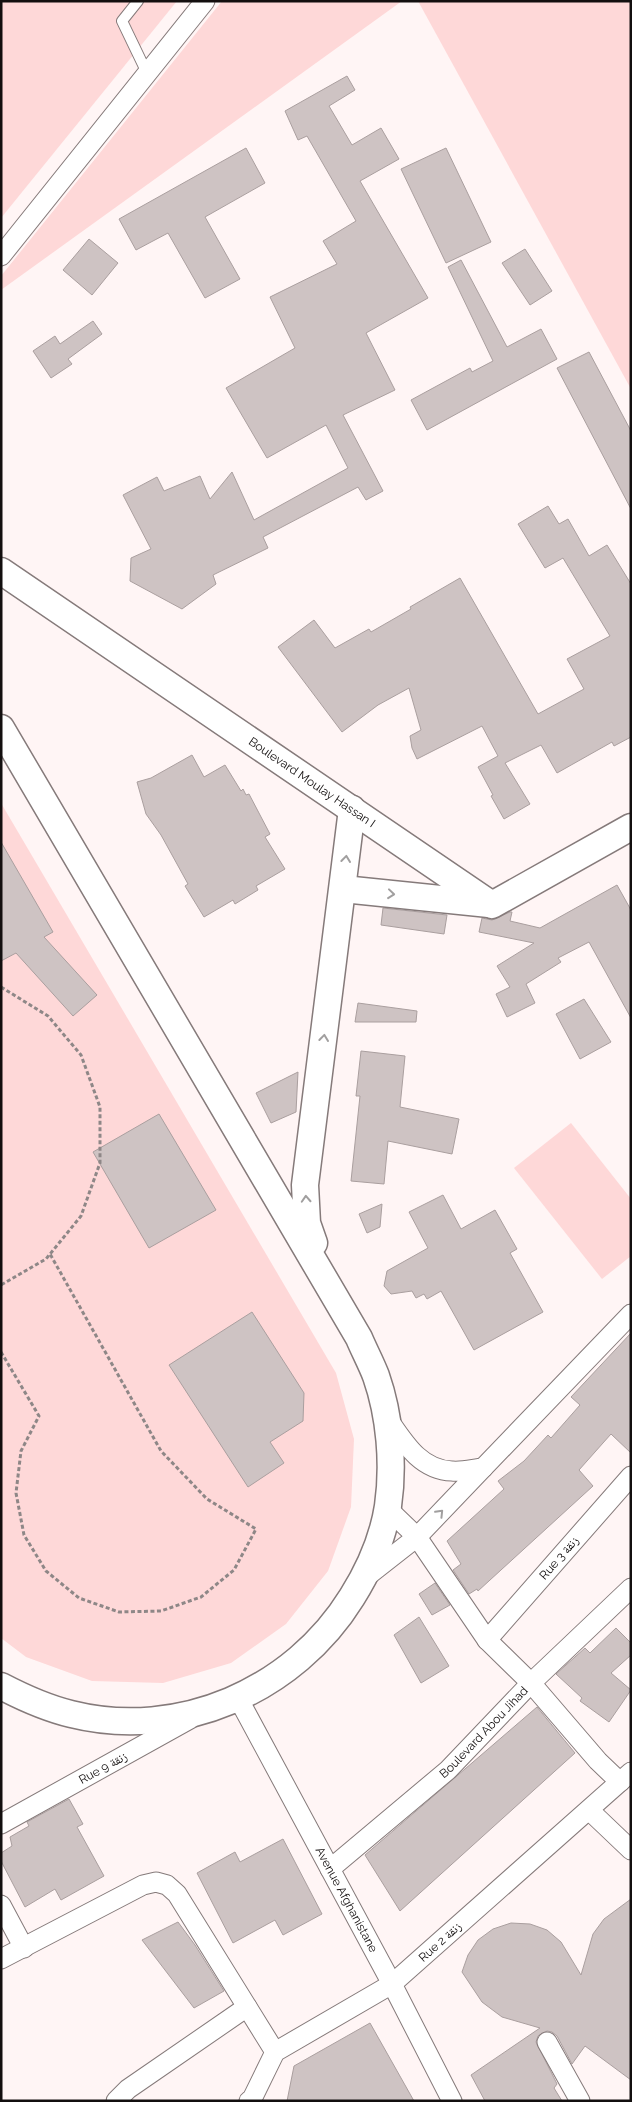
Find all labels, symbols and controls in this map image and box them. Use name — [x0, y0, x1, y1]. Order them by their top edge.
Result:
street label: Boulevard Moulay Hassan I — [246, 735, 378, 830]
one-way arrow — [340, 855, 351, 863]
one-way arrow — [388, 889, 396, 900]
one-way arrow — [318, 1034, 329, 1042]
one-way arrow — [300, 1195, 311, 1203]
one-way arrow — [434, 1510, 443, 1519]
street label: Rue 3 زنقة — [537, 1533, 582, 1582]
street label: Boulevard Abou Jihad — [437, 1684, 531, 1781]
street label: Rue 9 زنقة — [76, 1749, 130, 1787]
street label: Avenue Afghanistane — [313, 1845, 381, 1955]
street label: Rue 2 زنقة — [416, 1919, 464, 1965]

